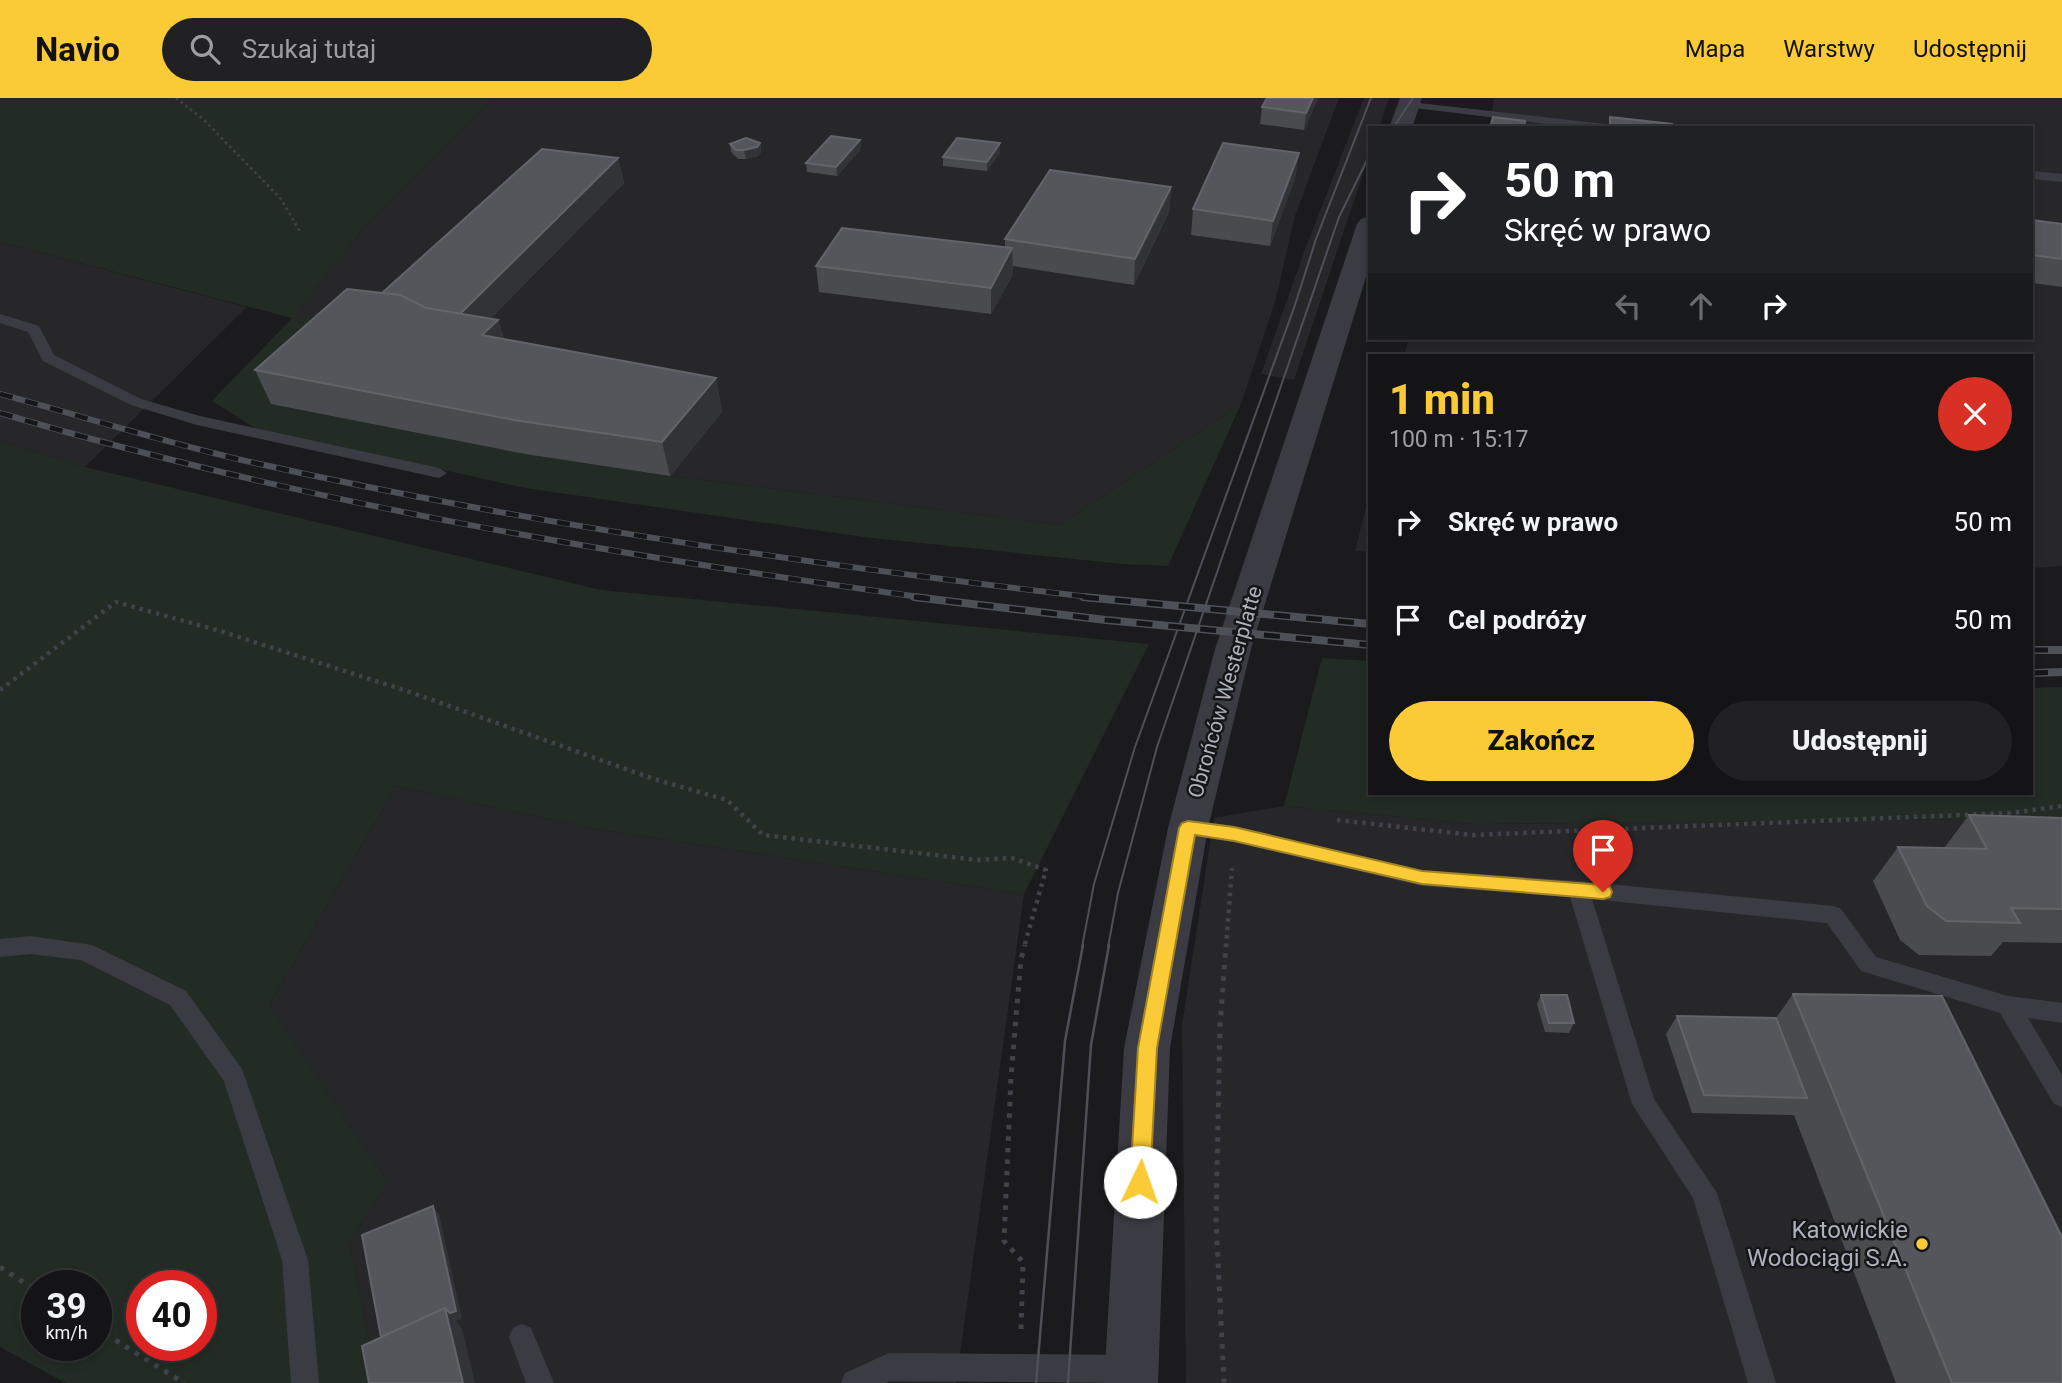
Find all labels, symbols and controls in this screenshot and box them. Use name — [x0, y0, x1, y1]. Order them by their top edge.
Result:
search box — [162, 18, 652, 81]
text: Navio — [35, 30, 120, 69]
icon: search — [186, 30, 224, 68]
text: Szukaj tutaj — [242, 34, 376, 64]
text: Mapa — [1685, 35, 1745, 63]
text: Warstwy — [1783, 35, 1875, 63]
text: Udostępnij — [1913, 35, 2027, 63]
text: 50 m — [1504, 152, 1615, 209]
icon: right — [1389, 154, 1480, 245]
text: Skręć w prawo — [1504, 211, 1711, 249]
icon: left — [1609, 287, 1647, 325]
icon: ahead — [1682, 287, 1720, 325]
icon: right — [1755, 287, 1793, 325]
text: 1 min — [1389, 375, 1495, 424]
button: close — [1938, 377, 2012, 451]
text: 100 m · 15:17 — [1389, 426, 1528, 453]
icon: right — [1389, 503, 1427, 541]
text: Skręć w prawo — [1448, 507, 1618, 537]
text: 50 m — [1954, 507, 2012, 537]
street label: Obrońców Westerplatte — [1183, 583, 1267, 801]
icon: arrive — [1389, 601, 1427, 639]
text: Cel podróży — [1448, 605, 1586, 635]
text: 50 m — [1954, 605, 2012, 635]
button: Zakończ — [1389, 701, 1694, 781]
button: Udostępnij — [1708, 701, 2012, 781]
pin — [1573, 820, 1633, 892]
icon: arrive — [1584, 831, 1622, 869]
position arrow — [1103, 1145, 1177, 1219]
place label: Katowickie Wodociągi S.A. — [1747, 1216, 1908, 1272]
marker: Katowickie Wodociągi S.A. — [1914, 1236, 1930, 1252]
speed limit sign: 40 — [126, 1270, 217, 1361]
text: 39 — [46, 1286, 87, 1327]
text: km/h — [45, 1322, 88, 1343]

